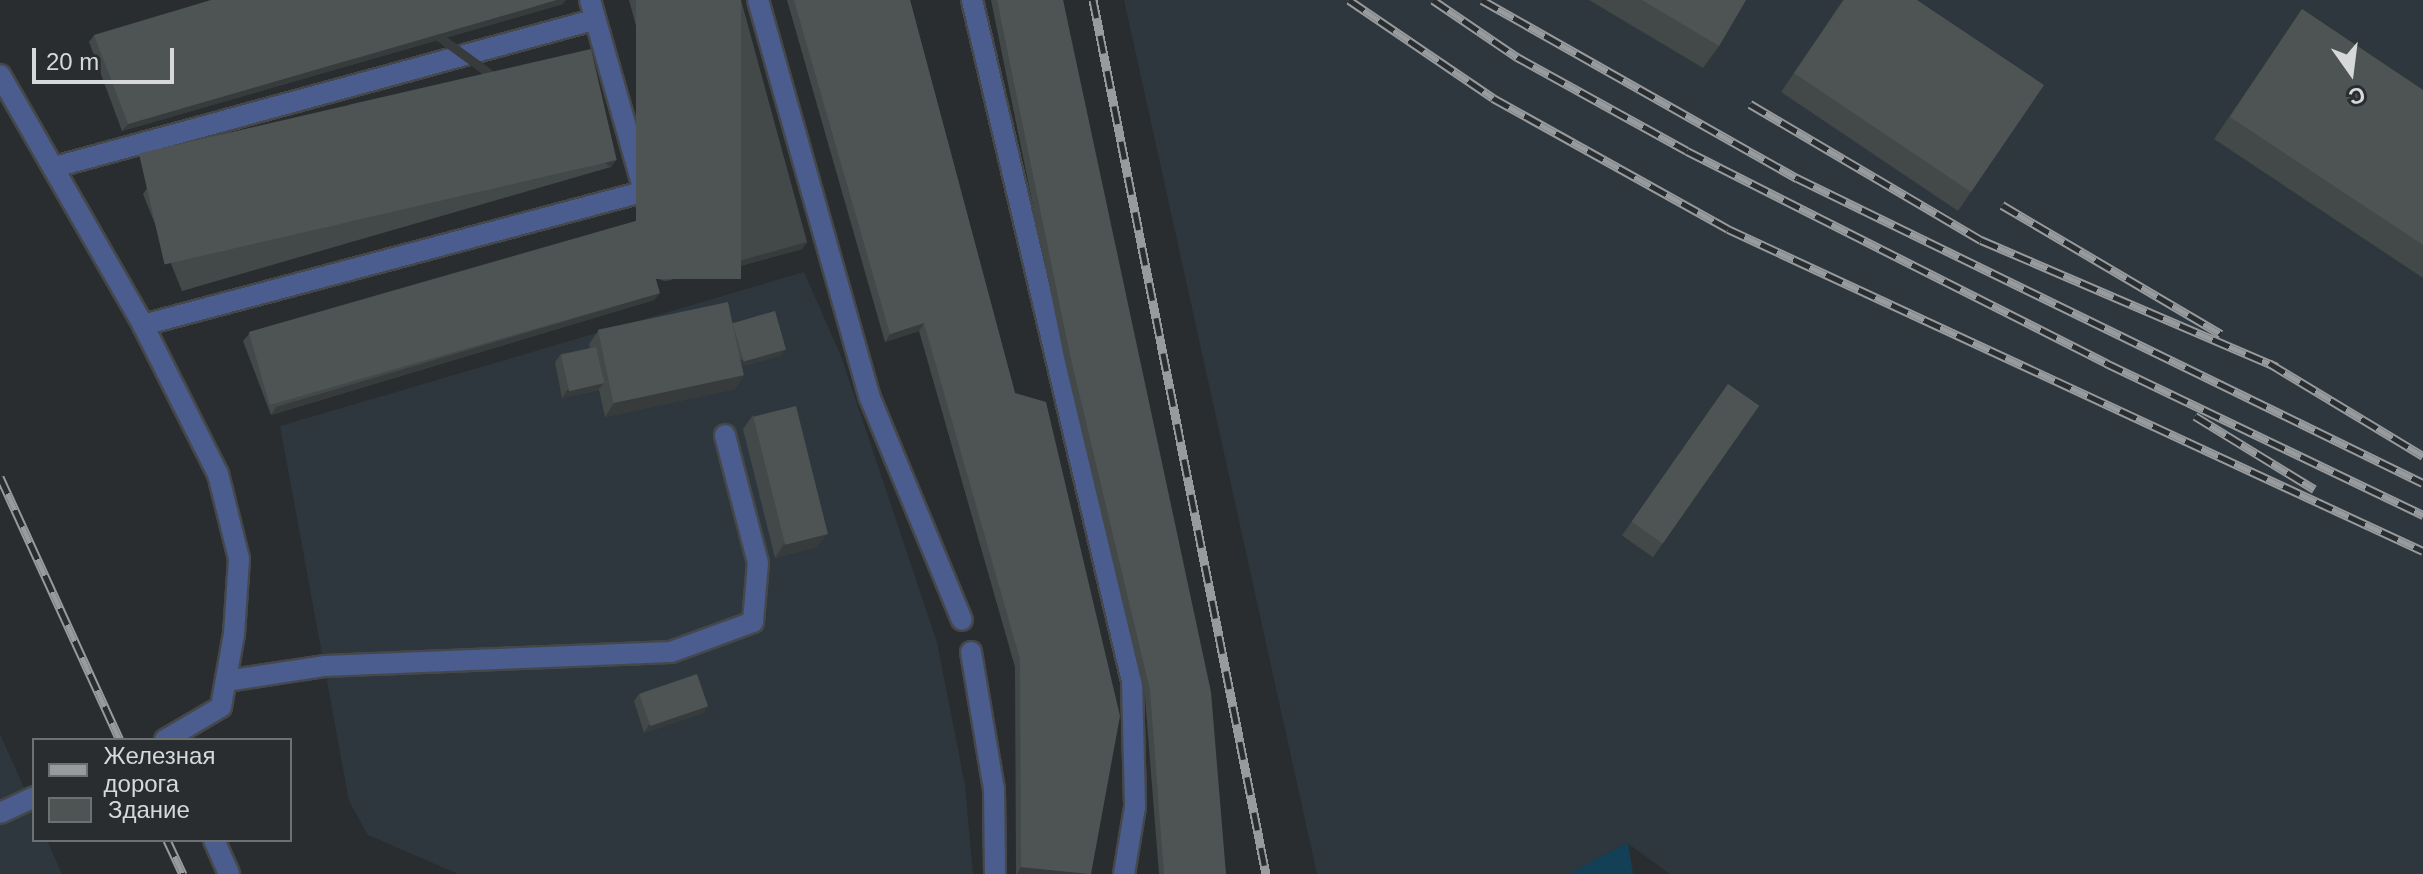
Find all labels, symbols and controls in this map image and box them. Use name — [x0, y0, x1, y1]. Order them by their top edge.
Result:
scale bar — [36, 32, 178, 82]
north arrow — [2311, 32, 2391, 112]
text: 20 m — [46, 48, 99, 75]
text: С — [2346, 82, 2368, 110]
legend — [32, 738, 292, 842]
text: Железная дорога — [104, 742, 215, 797]
text: Здание — [108, 796, 190, 823]

